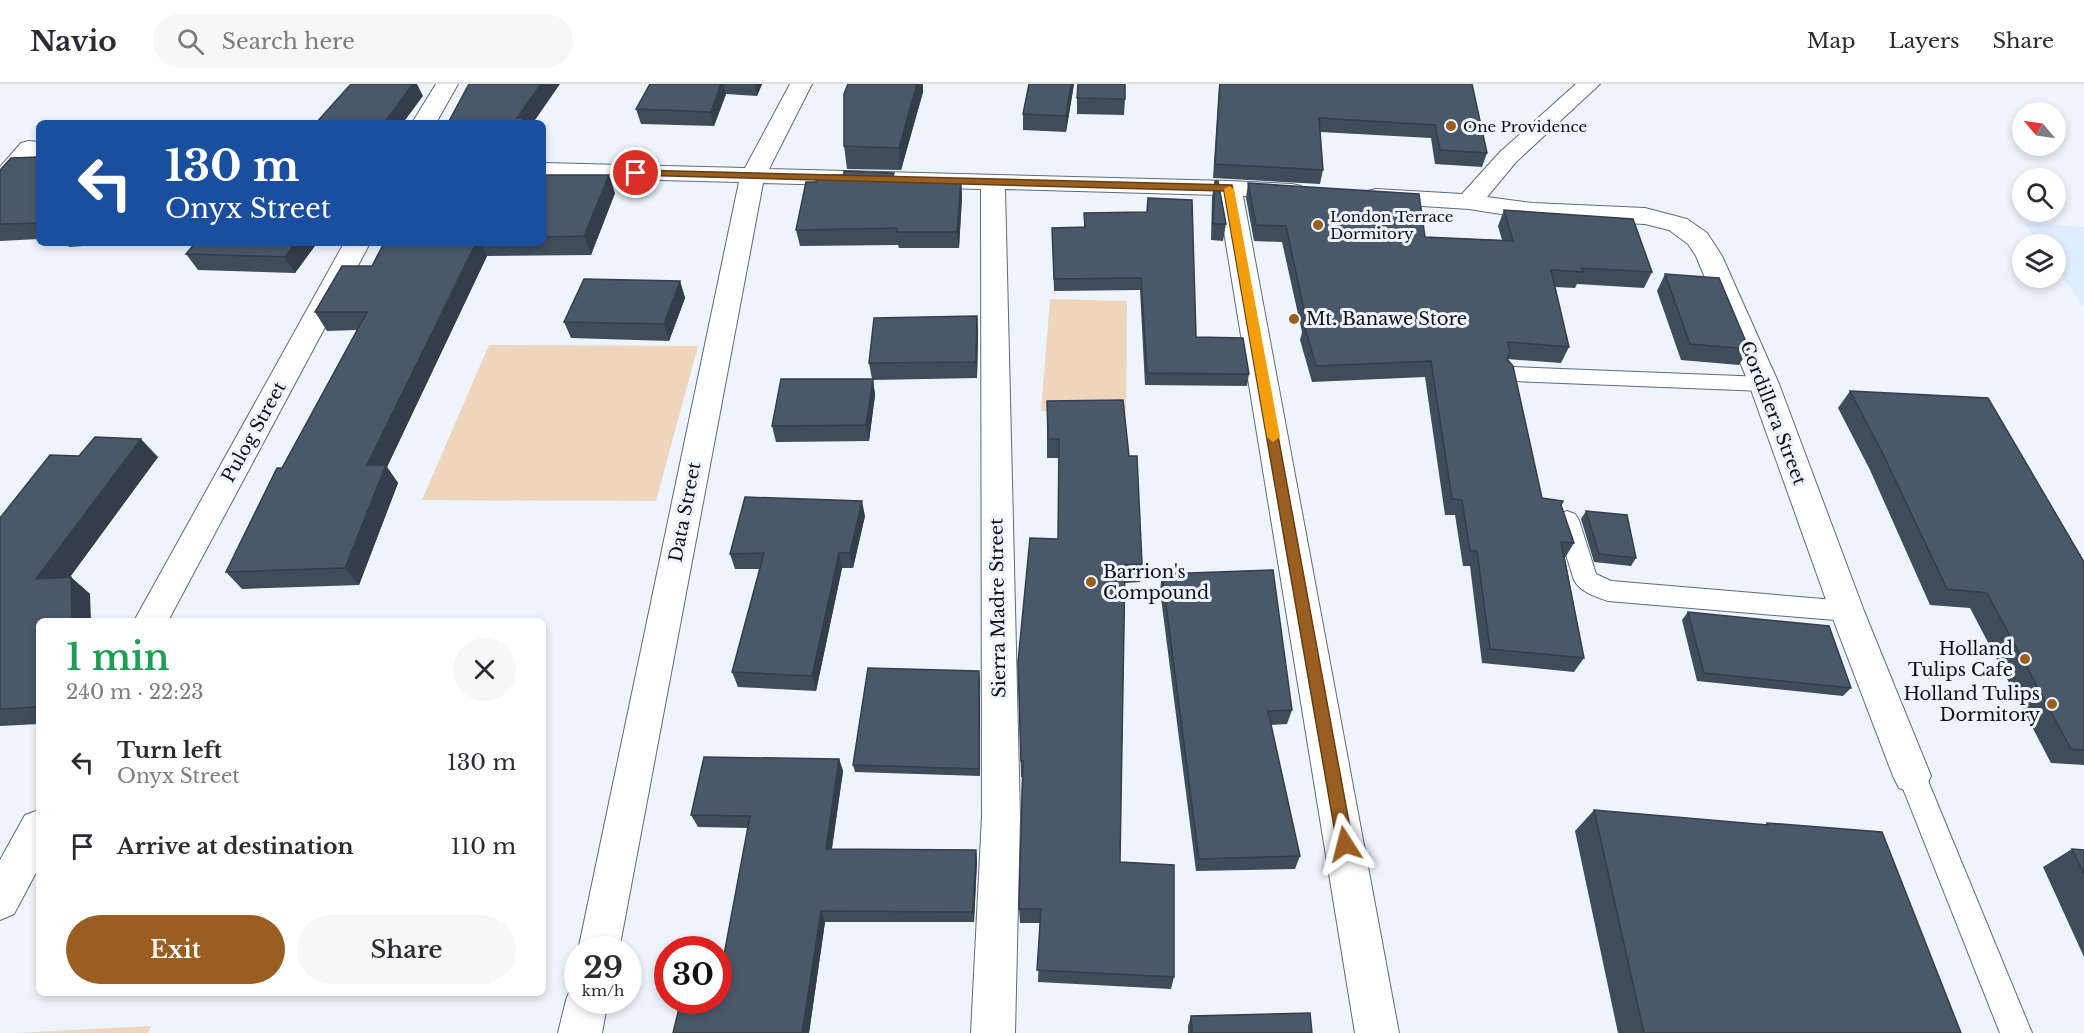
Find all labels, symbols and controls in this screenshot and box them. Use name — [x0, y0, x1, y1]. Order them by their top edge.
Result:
search box — [153, 14, 573, 68]
text: Navio — [30, 24, 117, 59]
icon: search — [174, 25, 207, 58]
text: Search here — [222, 28, 355, 55]
text: Map — [1807, 28, 1856, 54]
text: Layers — [1889, 28, 1960, 54]
text: Share — [1993, 28, 2054, 54]
north arrow — [2012, 102, 2066, 156]
map controls — [2012, 102, 2066, 288]
place label: One Providence — [1463, 117, 1587, 136]
marker: One Providence — [1444, 119, 1458, 133]
text: 130 m — [165, 140, 299, 192]
icon: left — [66, 144, 144, 222]
pin — [610, 147, 661, 198]
icon: arrive — [619, 156, 652, 189]
button: search — [2012, 168, 2066, 222]
text: Onyx Street — [165, 192, 331, 225]
place label: London Terrace Dormitory — [1330, 207, 1453, 243]
marker: London Terrace Dormitory — [1311, 218, 1325, 232]
button: layers — [2012, 234, 2066, 288]
place label: Mt. Banawe Store — [1306, 308, 1467, 330]
marker: Mt. Banawe Store — [1287, 312, 1301, 326]
street label: Cordillera Street — [1735, 338, 1811, 488]
street label: Pulog Street — [217, 378, 291, 486]
street label: Data Street — [665, 460, 706, 564]
street label: Sierra Madre Street — [985, 518, 1011, 698]
place label: Barrion's Compound — [1103, 561, 1209, 604]
marker: Barrion's Compound — [1084, 575, 1098, 589]
text: 1 min — [66, 635, 170, 680]
button: close — [453, 638, 516, 701]
place label: Holland Tulips Cafe — [1908, 638, 2013, 681]
marker: Holland Tulips Cafe — [2018, 652, 2032, 666]
text: 240 m · 22:23 — [66, 680, 204, 704]
place label: Holland Tulips Dormitory — [1903, 683, 2040, 726]
marker: Holland Tulips Dormitory — [2045, 697, 2059, 711]
text: Turn left — [117, 737, 222, 764]
icon: left — [66, 746, 99, 779]
text: 130 m — [447, 749, 516, 776]
text: Onyx Street — [117, 764, 240, 788]
position arrow — [1313, 812, 1377, 876]
icon: arrive — [66, 830, 99, 863]
text: Arrive at destination — [117, 833, 354, 860]
text: 110 m — [451, 833, 516, 860]
button: Exit — [66, 915, 285, 984]
button: Share — [297, 915, 516, 984]
speed limit sign: 30 — [654, 936, 732, 1014]
text: 29 — [583, 949, 623, 986]
text: km/h — [582, 981, 624, 1000]

